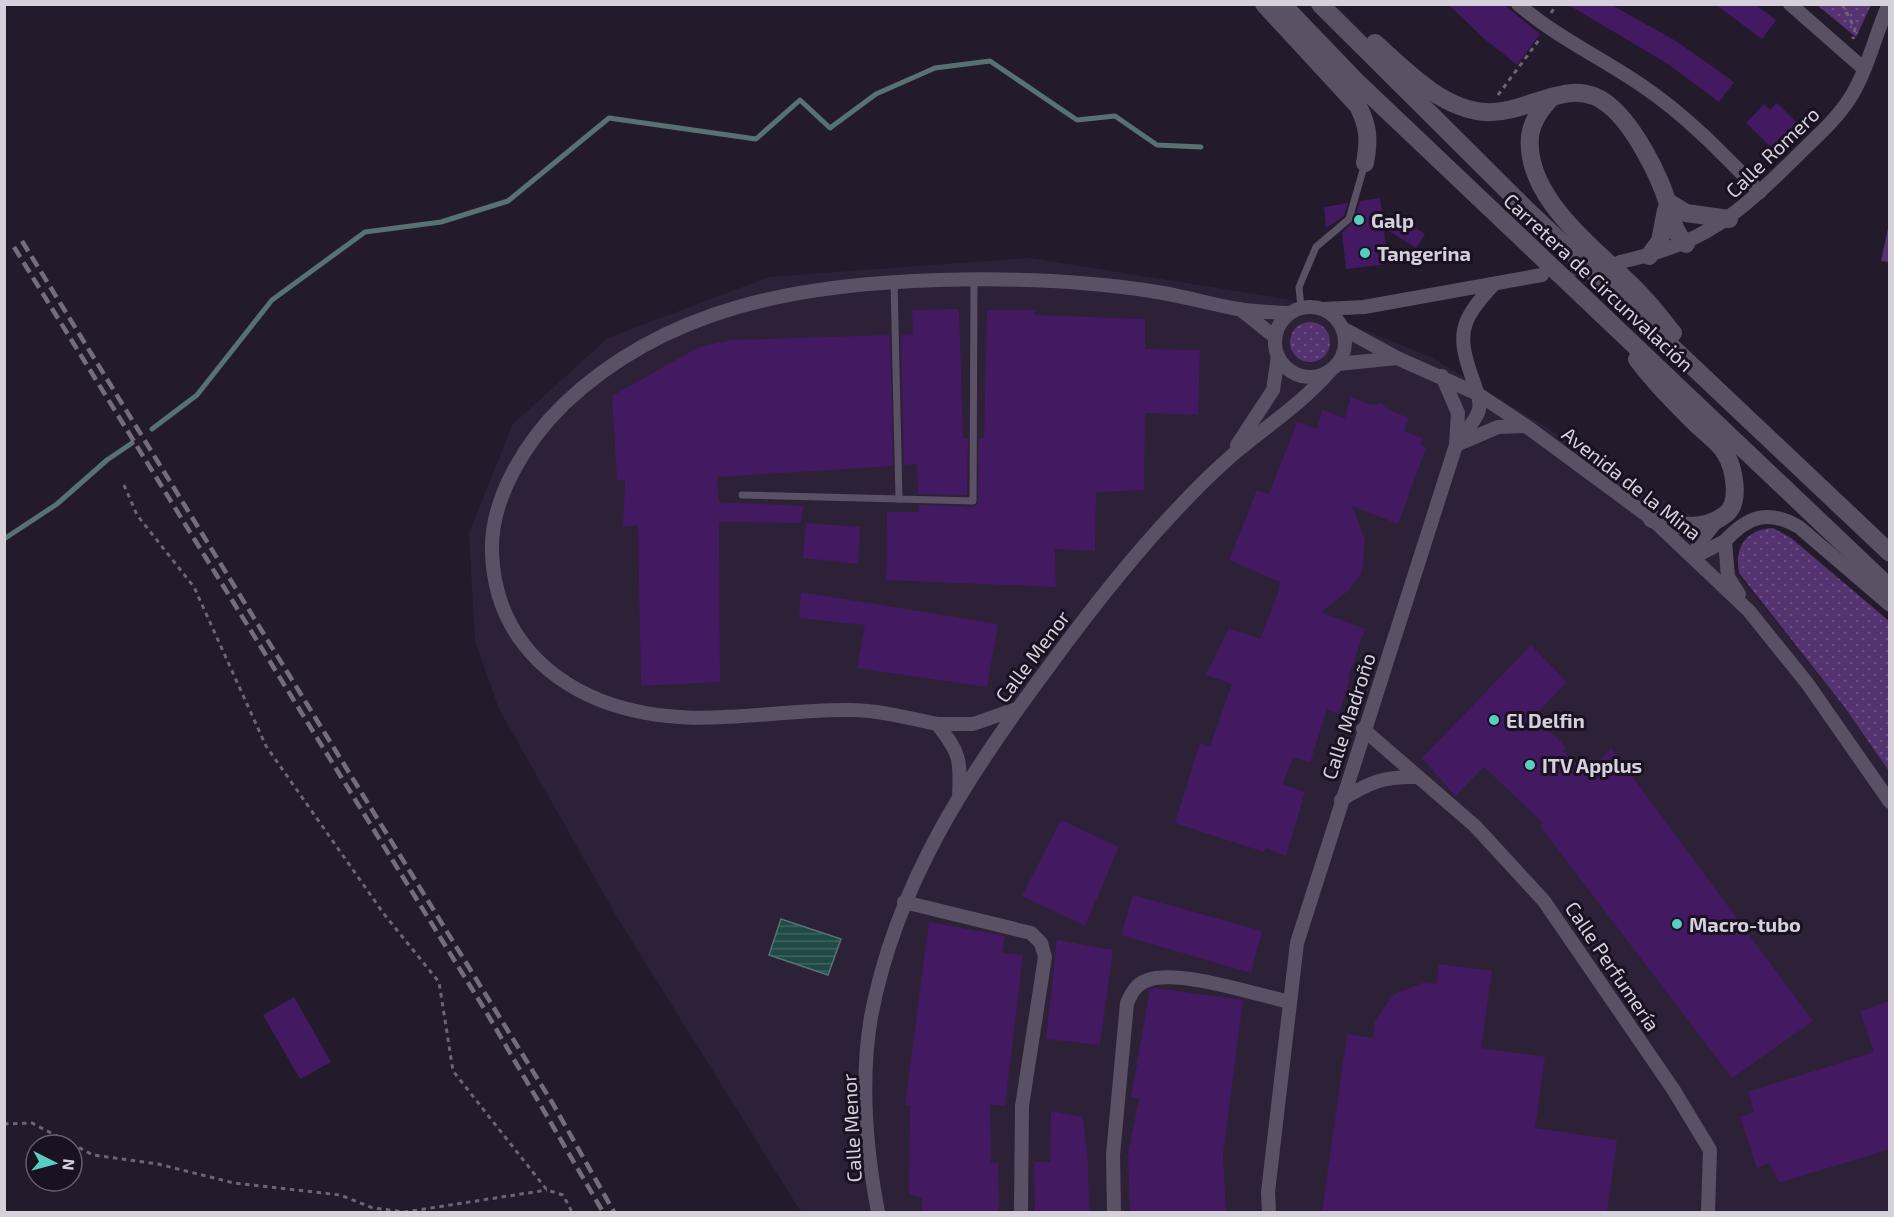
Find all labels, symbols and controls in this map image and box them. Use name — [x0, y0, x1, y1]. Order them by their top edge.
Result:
street label: Calle Romero — [1720, 102, 1824, 202]
street label: Carretera de Circunvalación — [1499, 188, 1699, 376]
place label: Galp — [1371, 208, 1414, 232]
marker: Galp — [1352, 213, 1366, 227]
place label: Tangerina — [1377, 241, 1471, 265]
marker: Tangerina — [1358, 246, 1372, 260]
street label: Avenida de la Mina — [1558, 421, 1706, 545]
street label: Calle Menor — [990, 605, 1074, 707]
street label: Calle Madroño — [1316, 650, 1380, 782]
place label: El Delfin — [1506, 708, 1585, 732]
marker: El Delfin — [1487, 713, 1501, 727]
place label: ITV Applus — [1542, 753, 1642, 777]
marker: ITV Applus — [1523, 758, 1537, 772]
street label: Calle Perfumería — [1561, 897, 1665, 1035]
place label: Macro-tubo — [1689, 912, 1801, 936]
marker: Macro-tubo — [1670, 917, 1684, 931]
street label: Calle Menor — [836, 1073, 866, 1183]
north arrow — [24, 1133, 84, 1193]
text: N — [59, 1158, 79, 1171]

